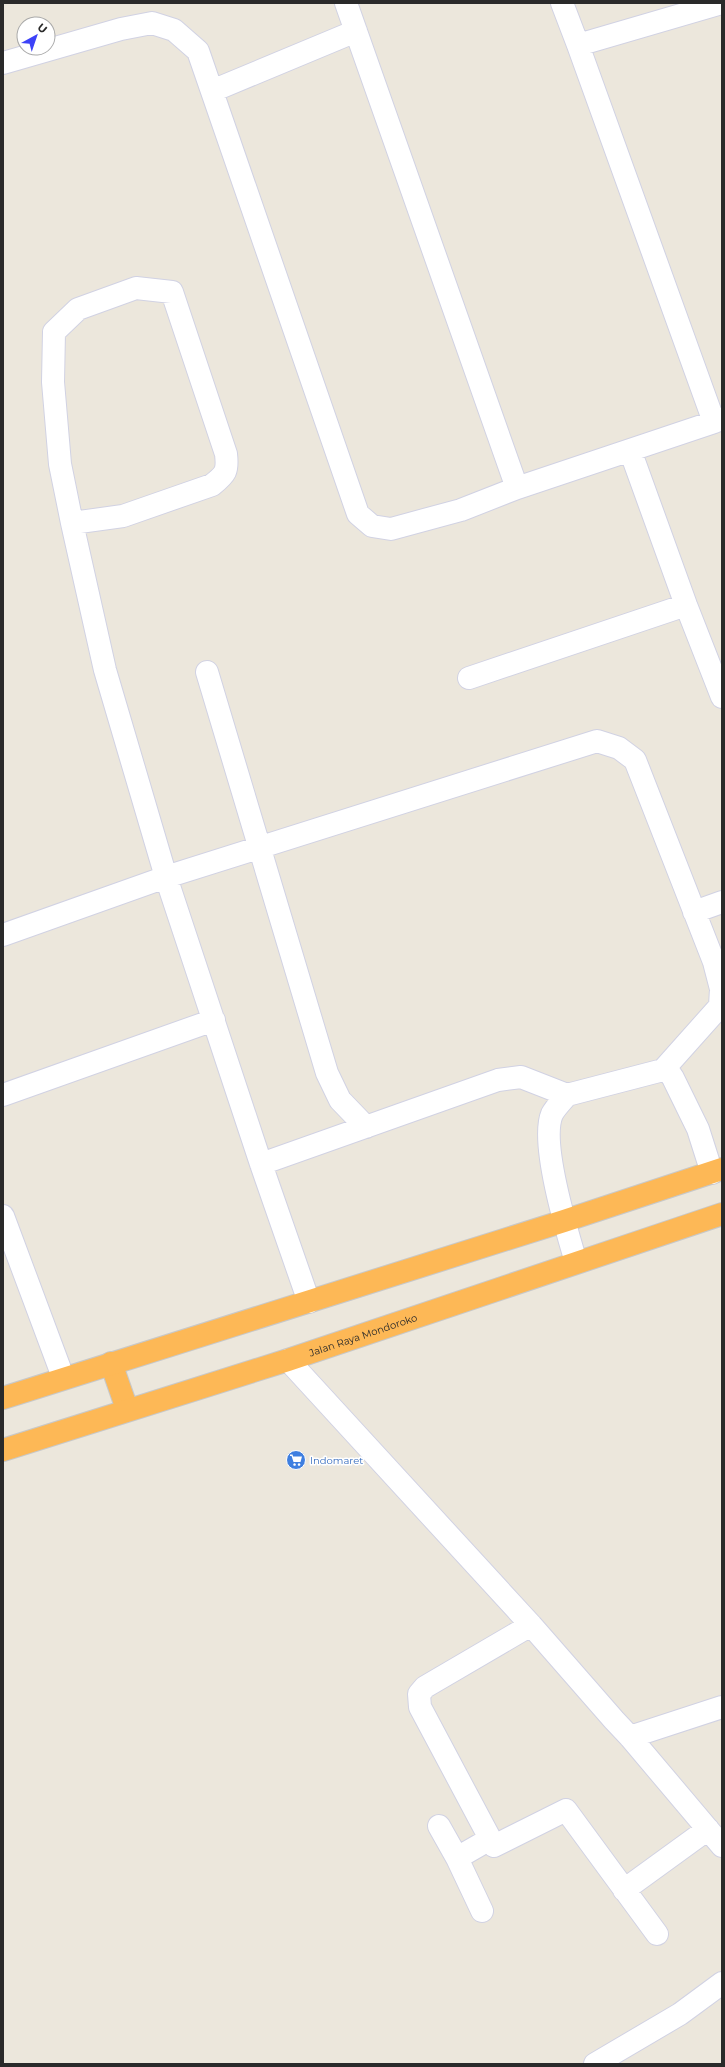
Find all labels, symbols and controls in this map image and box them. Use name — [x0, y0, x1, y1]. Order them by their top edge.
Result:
north arrow — [16, 16, 56, 56]
text: U — [35, 20, 50, 36]
street label: Jalan Raya Mondoroko — [306, 1311, 419, 1360]
supermarket icon: Indomaret — [285, 1449, 307, 1471]
place label: Indomaret — [310, 1454, 363, 1467]

